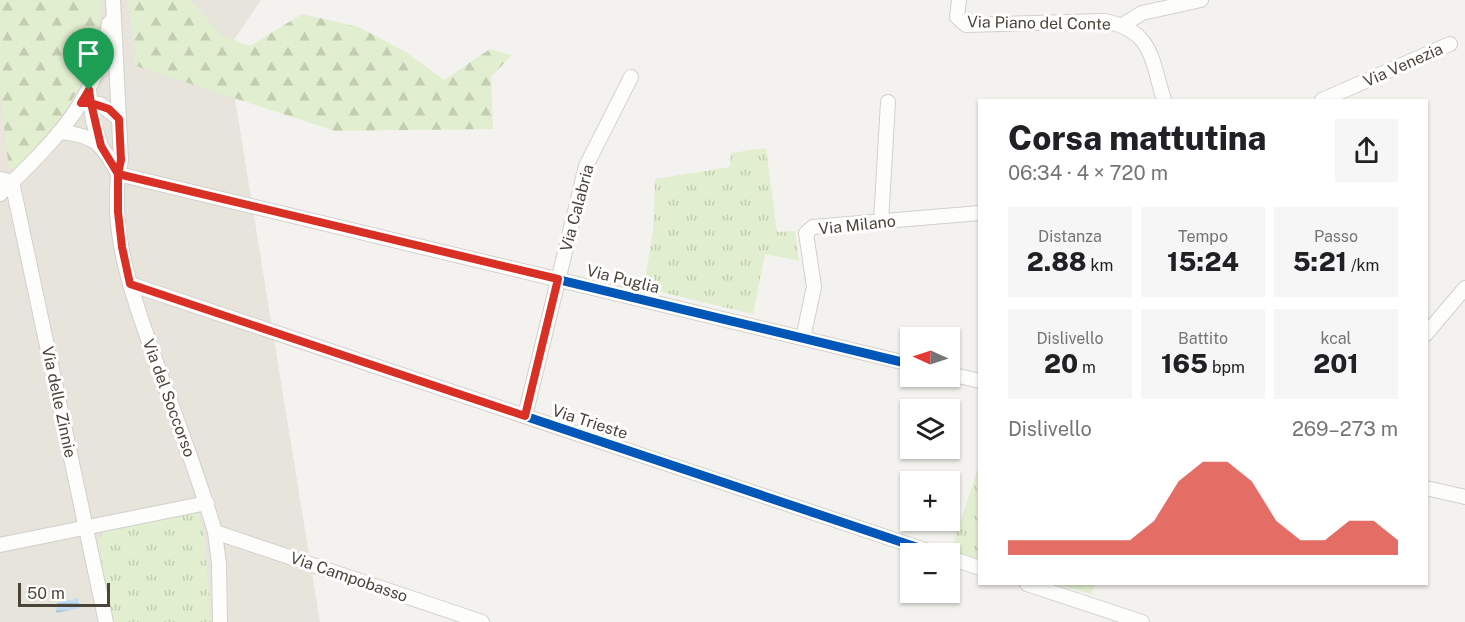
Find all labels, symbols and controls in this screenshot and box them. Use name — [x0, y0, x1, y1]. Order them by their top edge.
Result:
street label: Via Piano del Conte — [967, 12, 1111, 34]
pin — [63, 28, 114, 90]
icon: arrive — [72, 37, 105, 70]
street label: Via Venezia — [1360, 39, 1446, 91]
text: Corsa mattutina — [1008, 119, 1266, 157]
button: share — [1335, 119, 1398, 182]
text: 06:34 · 4 × 720 m — [1008, 161, 1168, 185]
street label: Via Calabria — [556, 162, 598, 254]
street label: Via Milano — [817, 211, 897, 239]
text: Distanza — [1038, 227, 1102, 246]
text: Tempo — [1178, 227, 1228, 246]
text: Passo — [1314, 227, 1358, 246]
text: 2.88 — [1027, 246, 1087, 277]
text: 15:24 — [1167, 246, 1239, 277]
text: 5:21 — [1293, 246, 1347, 277]
text: km — [1087, 256, 1113, 275]
text: /km — [1347, 256, 1379, 275]
street label: Via Puglia — [585, 261, 661, 297]
north arrow — [900, 327, 960, 387]
map controls — [900, 327, 960, 603]
text: Dislivello — [1037, 329, 1103, 348]
text: Battito — [1178, 329, 1228, 348]
text: kcal — [1321, 329, 1351, 348]
street label: Via del Soccorso — [139, 336, 199, 460]
street label: Via delle Zinnie — [38, 345, 80, 459]
text: 20 — [1044, 348, 1078, 379]
text: 165 — [1161, 348, 1208, 379]
text: 201 — [1313, 348, 1359, 379]
text: m — [1078, 358, 1096, 377]
text: bpm — [1208, 358, 1245, 377]
button: layers — [900, 399, 960, 459]
street label: Via Trieste — [550, 401, 630, 443]
text: Dislivello — [1008, 417, 1092, 441]
text: 269–273 m — [1292, 417, 1398, 441]
button: + — [900, 471, 960, 531]
button: − — [900, 543, 960, 603]
street label: Via Campobasso — [288, 548, 410, 606]
scale bar — [18, 580, 110, 608]
text: 50 m — [27, 584, 65, 603]

